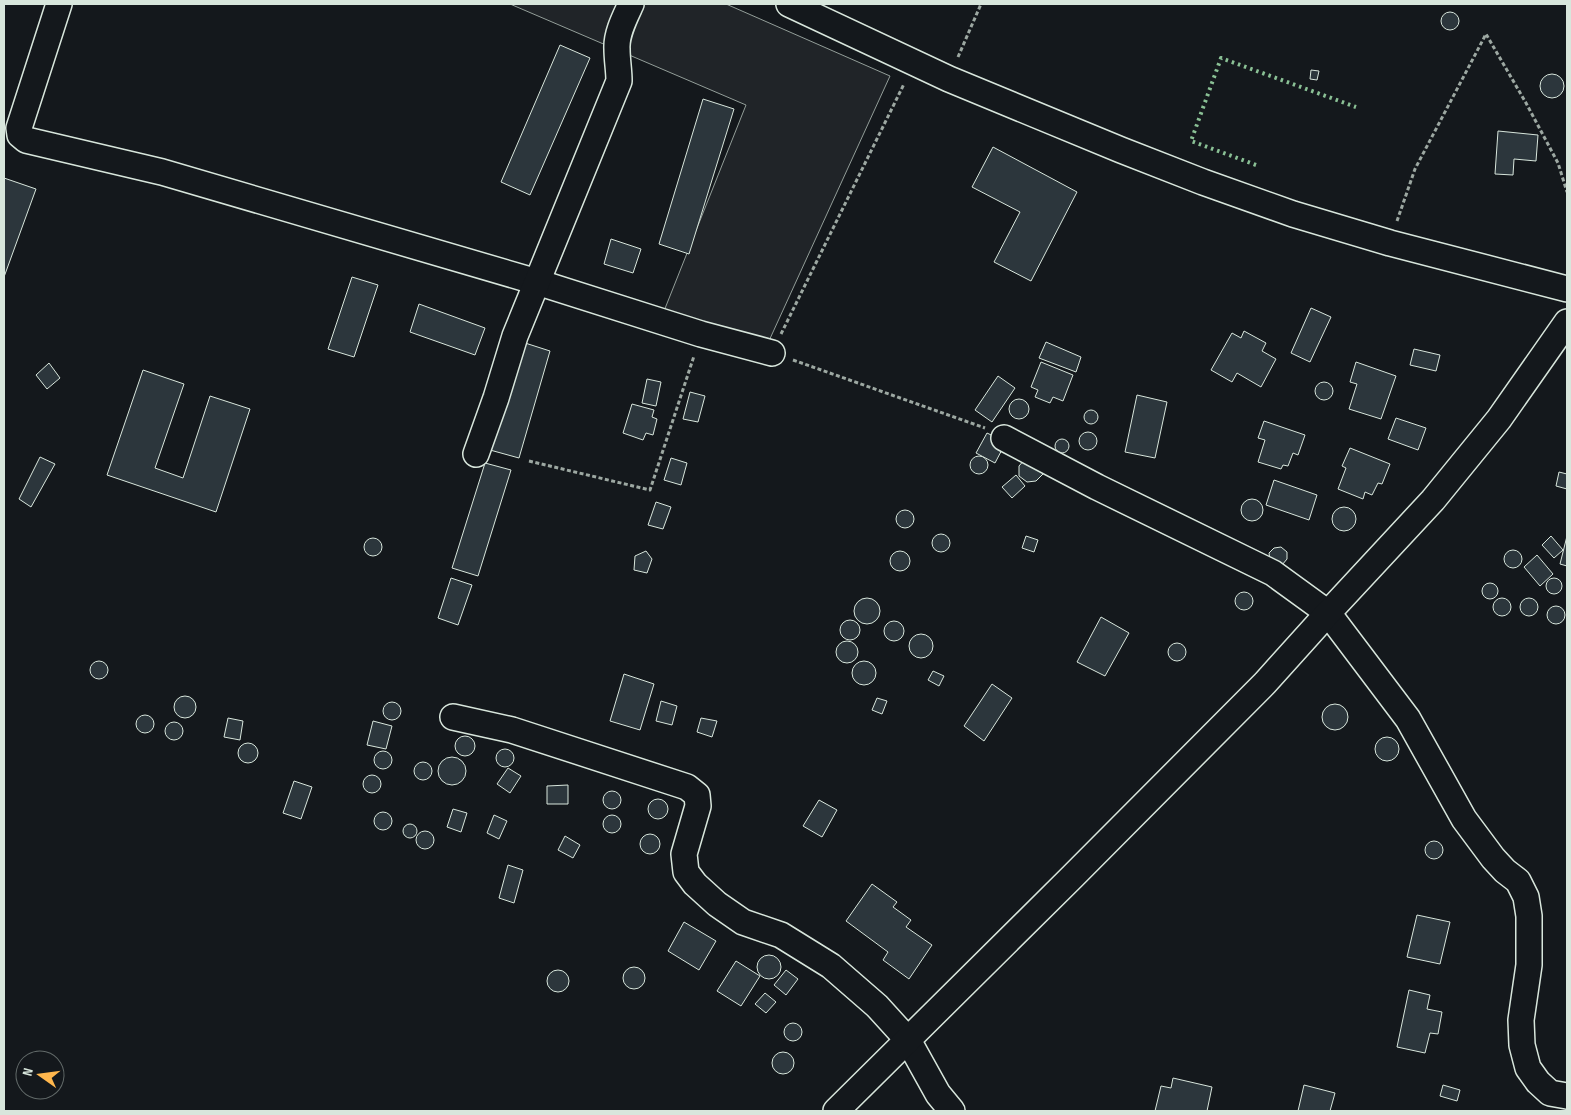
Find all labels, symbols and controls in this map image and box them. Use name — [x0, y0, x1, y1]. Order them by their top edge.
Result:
north arrow — [15, 1050, 65, 1100]
text: N — [19, 1066, 37, 1078]

